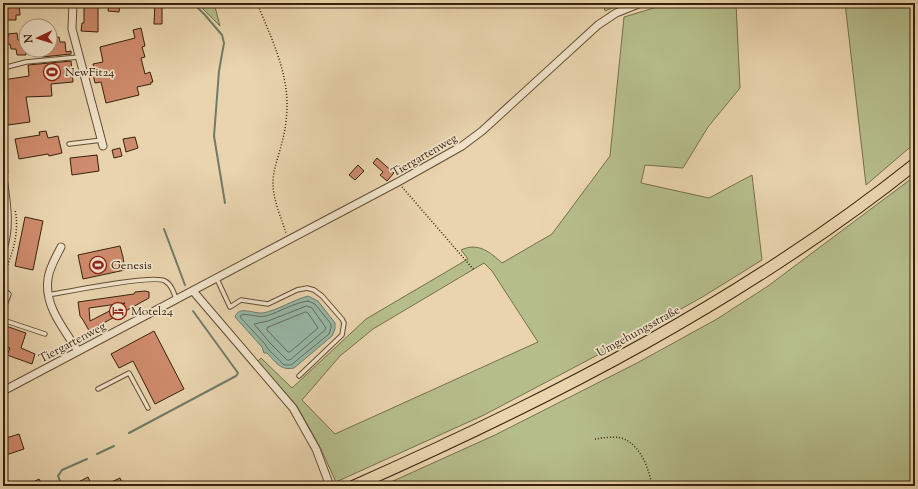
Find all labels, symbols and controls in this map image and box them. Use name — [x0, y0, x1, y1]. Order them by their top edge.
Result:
north arrow — [18, 18, 58, 58]
text: N — [21, 33, 37, 45]
sports icon: NewFit24 — [42, 62, 62, 82]
place label: NewFit24 — [65, 64, 114, 82]
street label: Tiergartenweg — [388, 130, 461, 182]
sports icon: Genesis — [88, 255, 108, 275]
place label: Genesis — [111, 257, 152, 275]
hotel icon: Motel24 — [108, 301, 128, 321]
street label: Umgehungsstraße — [593, 301, 684, 362]
place label: Motel24 — [131, 303, 173, 321]
street label: Tiergartenweg — [36, 318, 109, 368]

